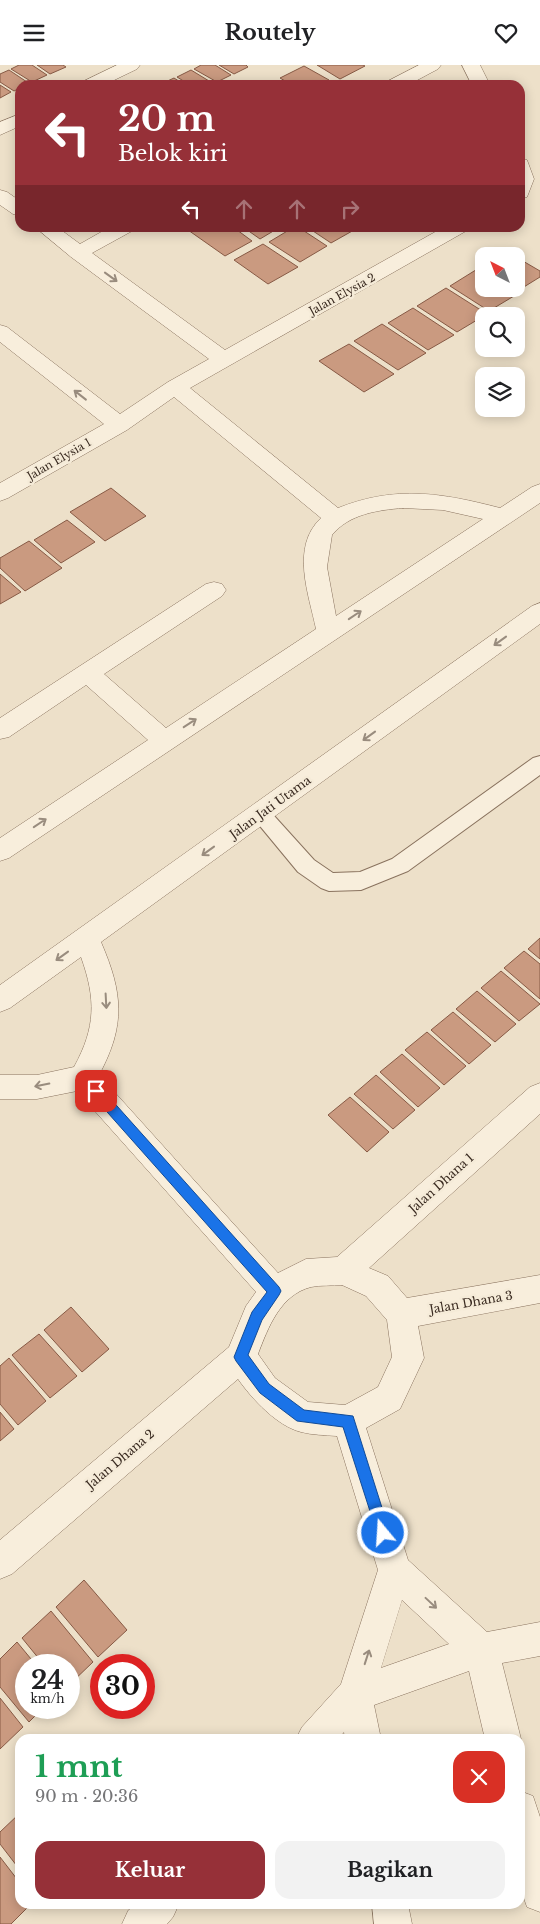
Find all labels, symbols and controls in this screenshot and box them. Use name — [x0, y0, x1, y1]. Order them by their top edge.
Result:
icon: menu — [20, 19, 48, 47]
text: Routely — [225, 19, 315, 46]
icon: heart — [492, 19, 520, 47]
text: 20 m — [118, 97, 215, 140]
icon: left — [35, 100, 100, 165]
text: Belok kiri — [118, 140, 228, 167]
icon: left — [177, 195, 205, 223]
icon: ahead — [230, 195, 258, 223]
icon: ahead — [283, 195, 311, 223]
icon: right — [336, 195, 364, 223]
north arrow — [475, 247, 525, 297]
map controls — [475, 247, 525, 417]
street label: Jalan Elysia 2 — [305, 270, 378, 319]
one-way arrow — [104, 272, 118, 282]
button: search — [475, 307, 525, 357]
button: layers — [475, 367, 525, 417]
one-way arrow — [74, 389, 87, 400]
street label: Jalan Elysia 1 — [23, 435, 94, 484]
one-way arrow — [348, 609, 362, 620]
one-way arrow — [494, 636, 508, 646]
one-way arrow — [182, 718, 196, 728]
one-way arrow — [362, 731, 376, 741]
street label: Jalan Jati Utama — [225, 772, 314, 843]
one-way arrow — [33, 818, 47, 828]
one-way arrow — [201, 846, 215, 856]
one-way arrow — [55, 951, 69, 961]
one-way arrow — [101, 993, 110, 1009]
pin — [75, 1070, 117, 1112]
icon: arrive — [82, 1077, 110, 1105]
one-way arrow — [34, 1081, 50, 1091]
street label: Jalan Dhana 1 — [404, 1150, 477, 1217]
street label: Jalan Dhana 3 — [426, 1287, 514, 1317]
street label: Jalan Dhana 2 — [81, 1426, 157, 1493]
position arrow — [356, 1506, 408, 1558]
one-way arrow — [424, 1597, 437, 1609]
one-way arrow — [363, 1650, 373, 1666]
speed limit sign: 30 — [90, 1654, 155, 1719]
text: 24 — [31, 1665, 64, 1696]
text: km/h — [30, 1691, 65, 1706]
text: 1 mnt — [35, 1748, 123, 1785]
button: close — [453, 1751, 505, 1803]
text: 90 m · 20:36 — [35, 1786, 138, 1806]
button: Keluar — [35, 1841, 265, 1899]
button: Bagikan — [275, 1841, 505, 1899]

